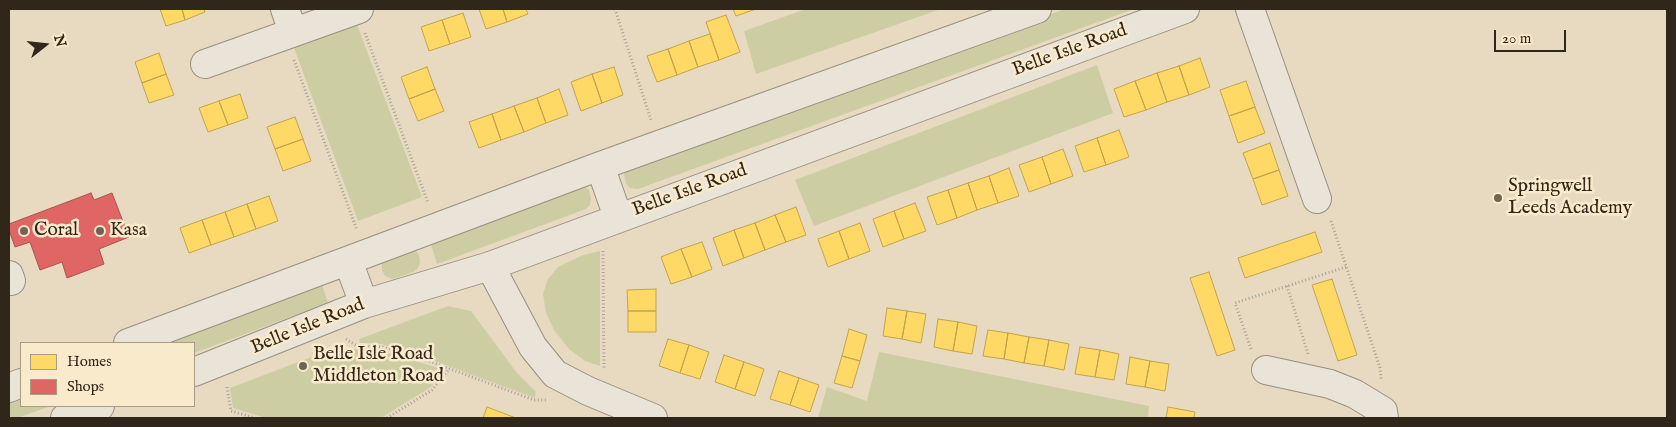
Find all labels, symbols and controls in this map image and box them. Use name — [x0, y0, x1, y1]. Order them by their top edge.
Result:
north arrow — [20, 20, 70, 70]
street label: Belle Isle Road — [1010, 20, 1130, 82]
scale bar — [1496, 20, 1568, 52]
text: 20 m — [1502, 29, 1531, 48]
text: N — [49, 33, 70, 49]
street label: Belle Isle Road — [630, 160, 750, 222]
place label: Springwell Leeds Academy — [1508, 176, 1632, 220]
marker: Springwell Leeds Academy — [1492, 192, 1504, 204]
place label: Coral — [34, 220, 78, 242]
place label: Kasa — [110, 220, 147, 242]
marker: Coral — [18, 225, 30, 237]
marker: Kasa — [94, 225, 106, 237]
street label: Belle Isle Road — [248, 294, 368, 360]
legend — [20, 342, 195, 407]
place label: Belle Isle Road Middleton Road — [313, 344, 444, 388]
text: Homes — [67, 352, 111, 371]
marker: Belle Isle Road Middleton Road — [297, 360, 309, 372]
text: Shops — [67, 377, 104, 396]

